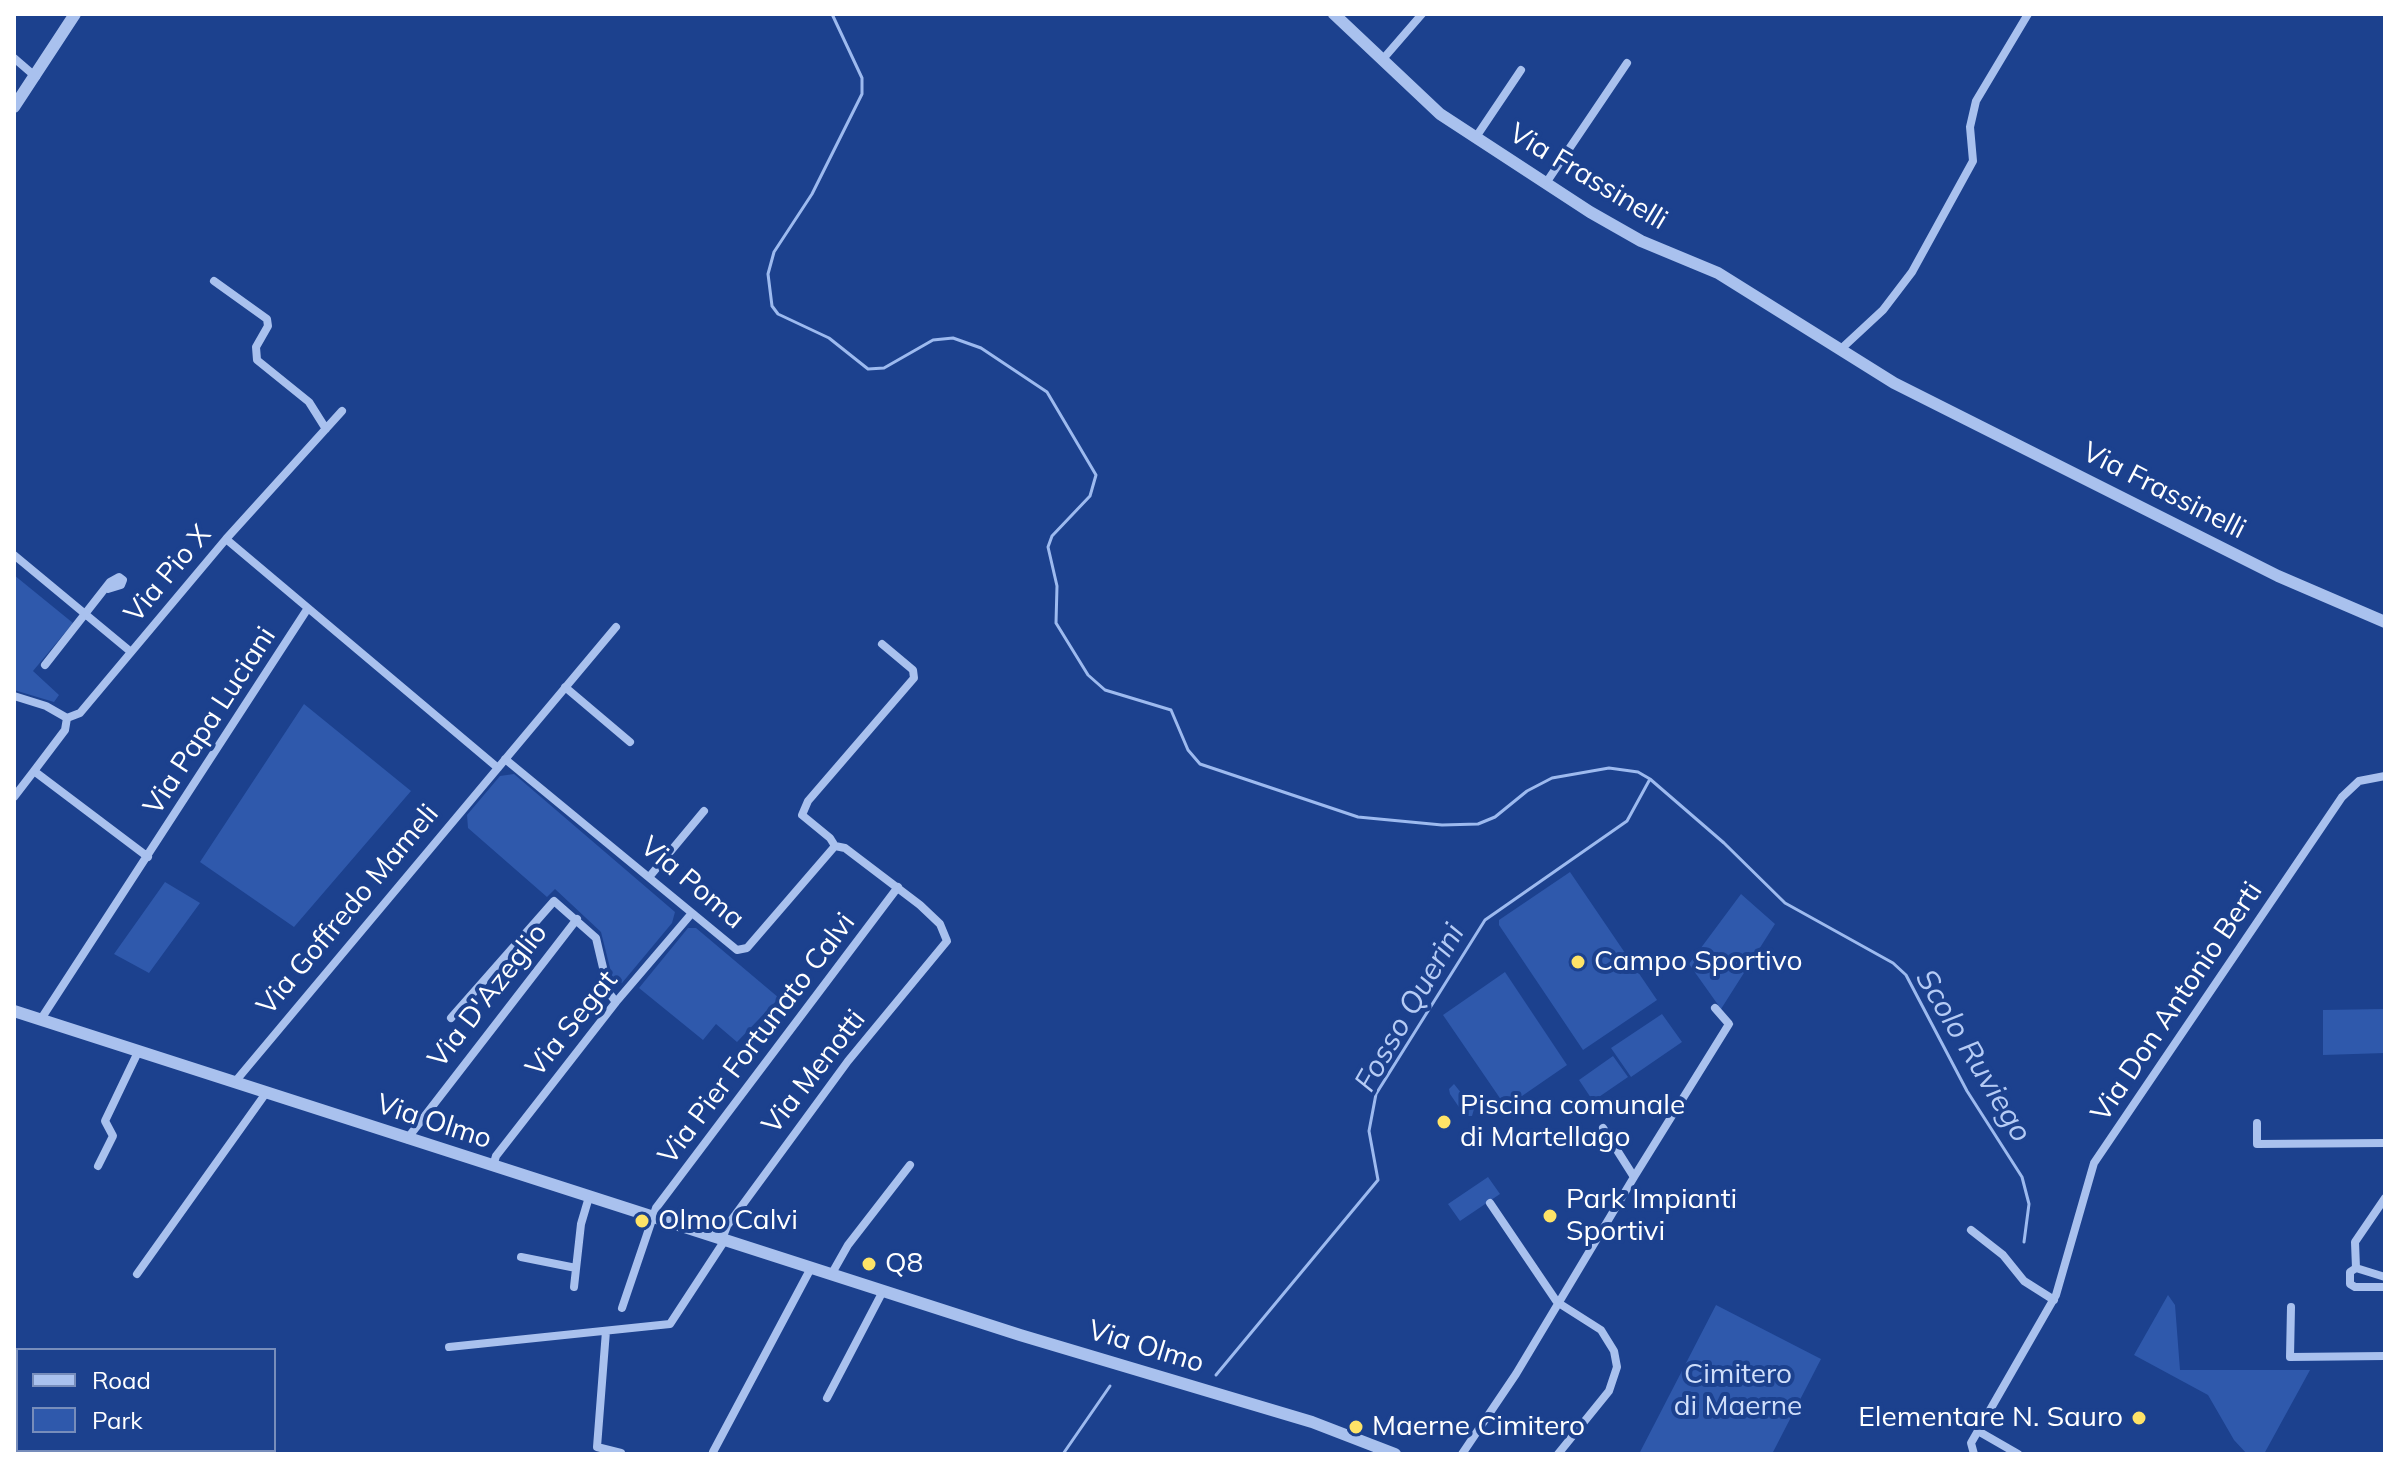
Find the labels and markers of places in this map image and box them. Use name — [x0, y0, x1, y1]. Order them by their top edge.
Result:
place label: Campo Sportivo — [1594, 945, 1802, 979]
marker: Campo Sportivo — [1569, 953, 1587, 971]
place label: Piscina comunale di Martellago — [1460, 1089, 1685, 1155]
marker: Piscina comunale di Martellago — [1435, 1113, 1453, 1131]
place label: Park Impianti Sportivi — [1566, 1183, 1737, 1249]
place label: Olmo Calvi — [658, 1204, 798, 1238]
marker: Park Impianti Sportivi — [1541, 1207, 1559, 1225]
marker: Olmo Calvi — [633, 1212, 651, 1230]
place label: Q8 — [885, 1247, 923, 1281]
marker: Q8 — [860, 1255, 878, 1273]
place label: Elementare N. Sauro — [1858, 1401, 2123, 1435]
marker: Elementare N. Sauro — [2130, 1409, 2148, 1427]
place label: Maerne Cimitero — [1372, 1410, 1585, 1444]
marker: Maerne Cimitero — [1347, 1418, 1365, 1436]

